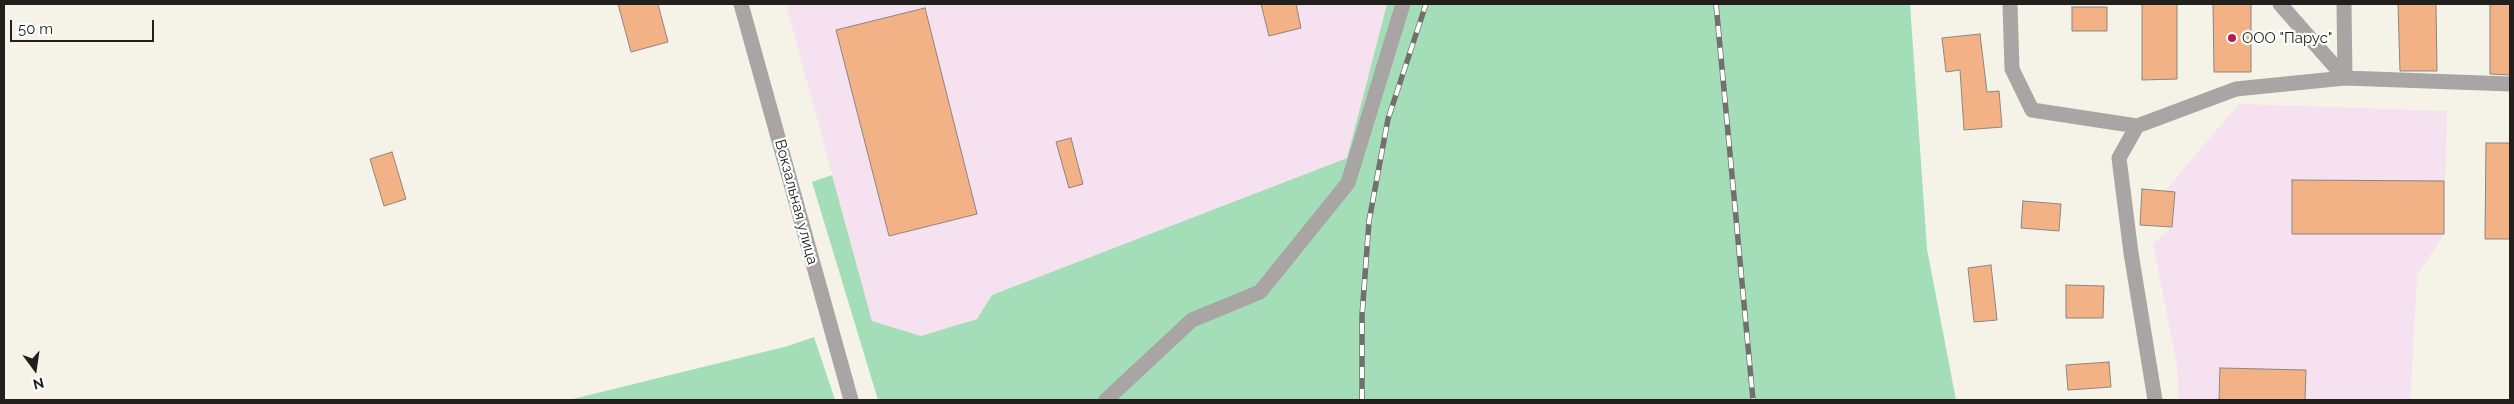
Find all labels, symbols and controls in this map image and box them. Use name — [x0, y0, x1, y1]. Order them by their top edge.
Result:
scale bar — [12, 10, 156, 42]
text: 50 m — [18, 20, 53, 38]
place label: ООО "Парус" — [2242, 29, 2332, 47]
marker: ООО "Парус" — [2226, 32, 2238, 44]
street label: Вокзальная улица — [771, 138, 821, 266]
north arrow — [10, 344, 60, 394]
text: N — [32, 374, 46, 393]

